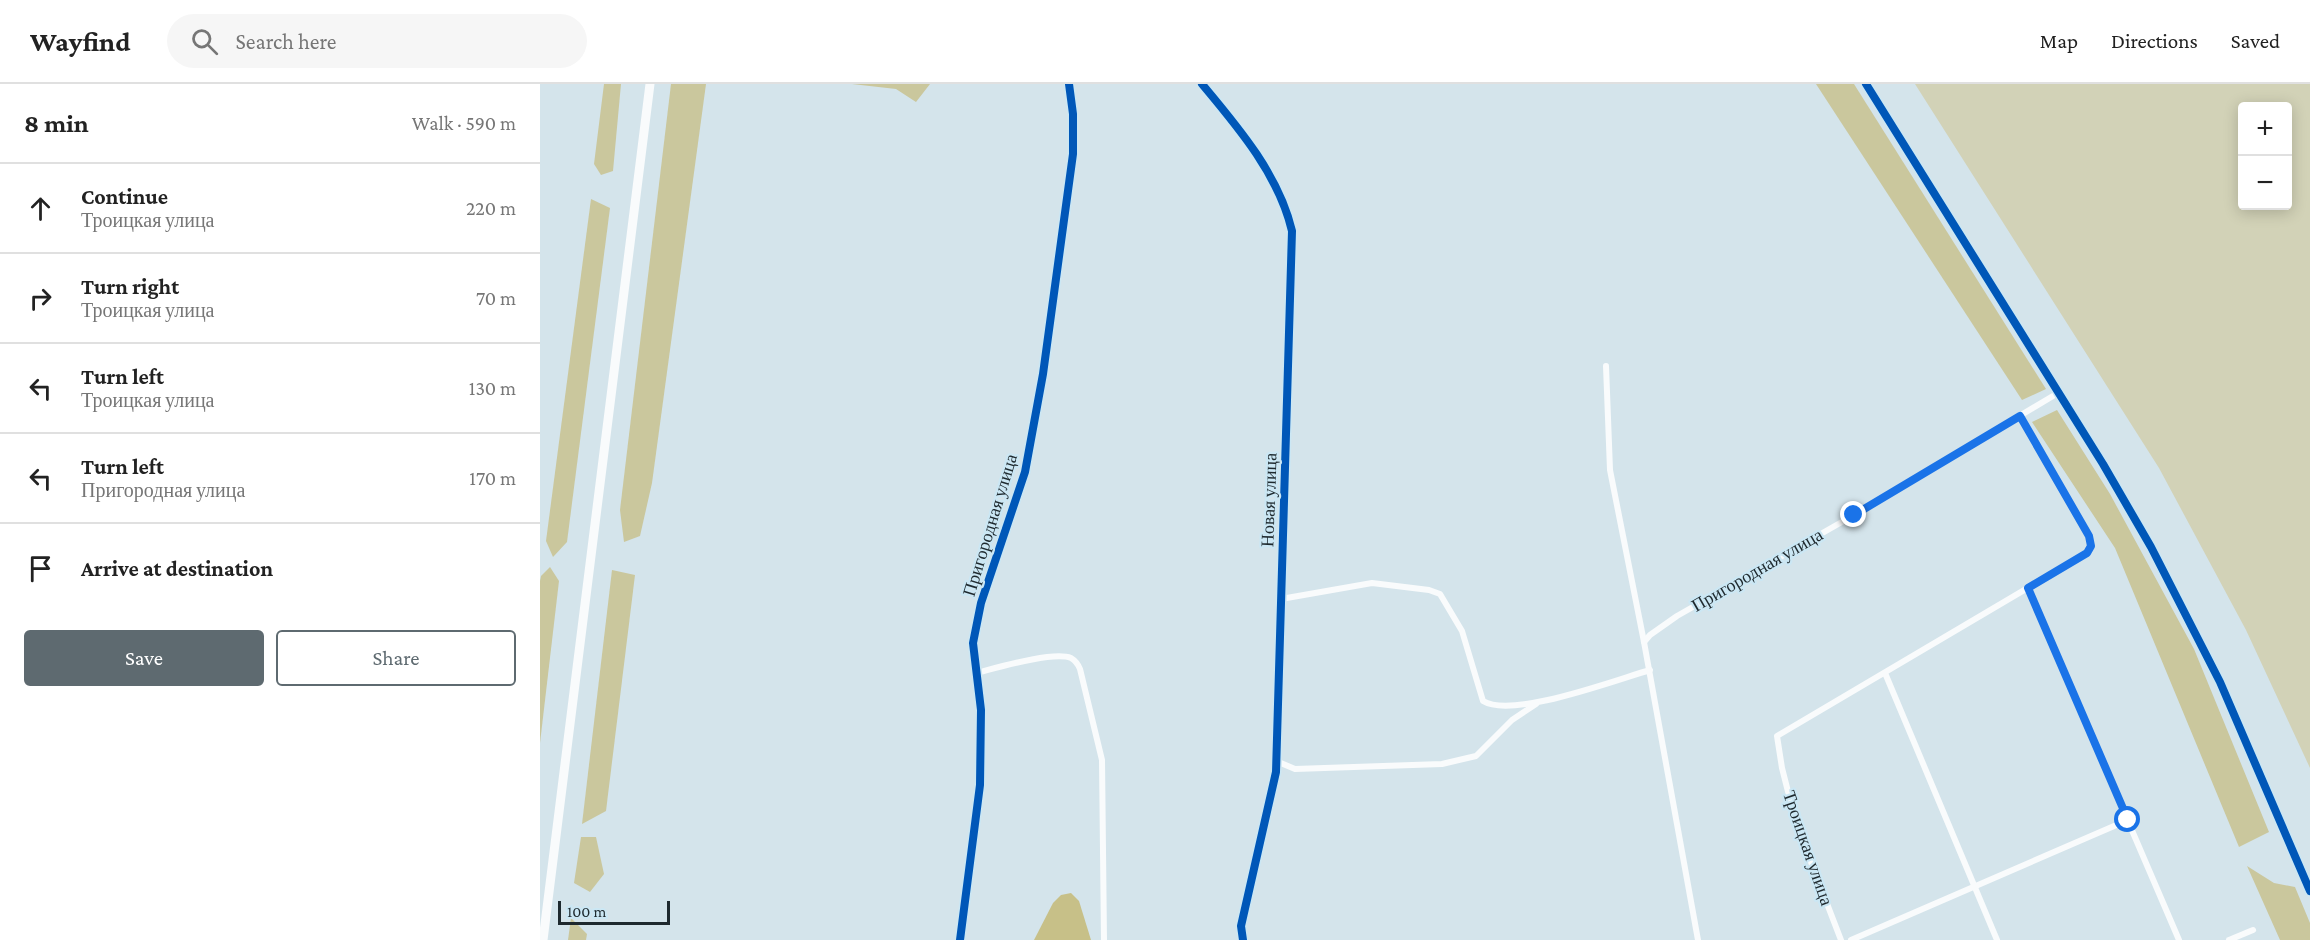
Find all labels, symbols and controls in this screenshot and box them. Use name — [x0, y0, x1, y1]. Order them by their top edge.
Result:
search box — [167, 14, 587, 68]
icon: search — [188, 25, 221, 58]
text: Wayfind — [30, 26, 131, 57]
text: Search here — [236, 29, 336, 54]
text: Map — [2040, 29, 2078, 53]
text: Directions — [2111, 29, 2198, 53]
text: Saved — [2231, 29, 2280, 53]
map controls — [2238, 102, 2292, 210]
button: + — [2238, 102, 2292, 156]
text: 8 min — [24, 109, 89, 138]
text: Walk · 590 m — [412, 112, 516, 134]
button: − — [2238, 156, 2292, 210]
text: Continue — [81, 184, 168, 209]
icon: ahead — [24, 192, 57, 225]
text: 220 m — [466, 197, 516, 219]
text: Троицкая улица — [81, 209, 215, 231]
text: Turn right — [81, 274, 179, 299]
icon: right — [24, 282, 57, 315]
text: 70 m — [476, 287, 516, 309]
text: Троицкая улица — [81, 299, 215, 321]
text: Turn left — [81, 364, 164, 389]
icon: left — [24, 372, 57, 405]
text: 130 m — [469, 377, 516, 399]
text: Троицкая улица — [81, 389, 215, 411]
street label: Пригородная улица — [959, 451, 1021, 599]
street label: Новая улица — [1257, 452, 1281, 547]
text: Turn left — [81, 454, 164, 479]
icon: left — [24, 462, 57, 495]
text: 170 m — [469, 467, 516, 489]
text: Пригородная улица — [81, 479, 245, 501]
route end — [1840, 501, 1866, 527]
street label: Пригородная улица — [1688, 524, 1826, 616]
icon: arrive — [24, 552, 57, 585]
text: Arrive at destination — [81, 556, 273, 581]
button: Save — [24, 630, 264, 686]
button: Share — [276, 630, 516, 686]
street label: Троицкая улица — [1779, 788, 1837, 908]
route start — [2114, 806, 2140, 832]
scale bar — [558, 898, 670, 926]
text: 100 m — [567, 903, 606, 920]

